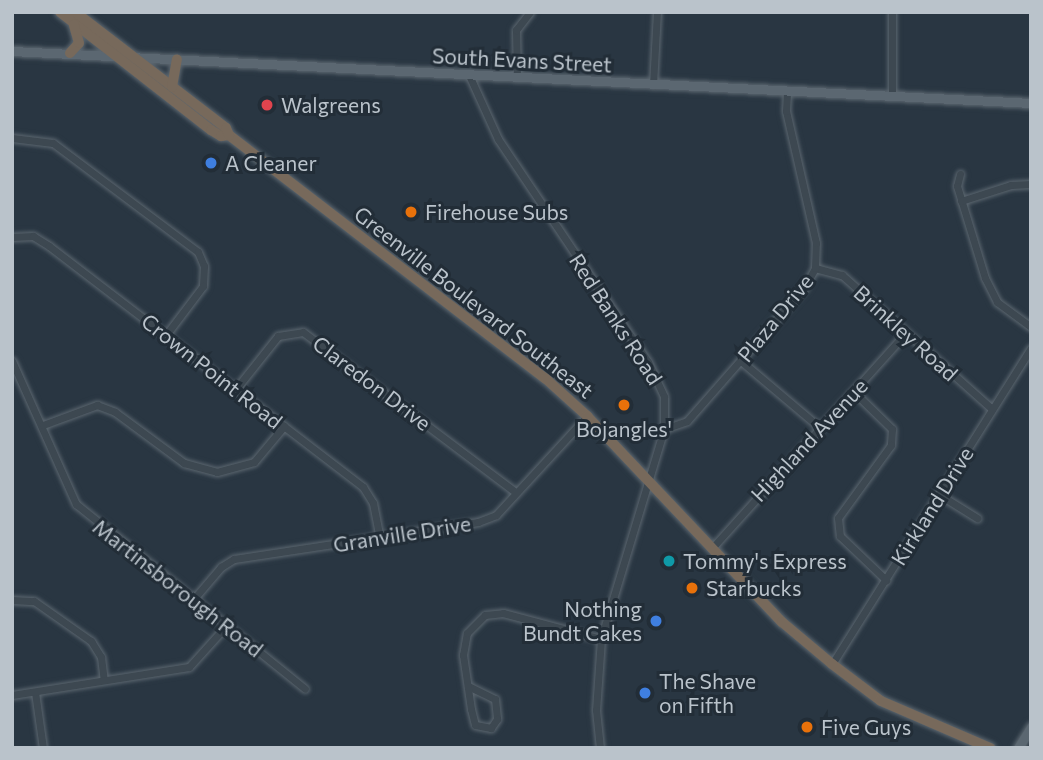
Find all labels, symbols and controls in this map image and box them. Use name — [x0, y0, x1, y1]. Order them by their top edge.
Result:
street label: South Evans Street — [432, 43, 612, 77]
place label: Walgreens — [281, 92, 381, 118]
marker: Walgreens — [259, 97, 275, 113]
place label: A Cleaner — [225, 150, 317, 176]
marker: A Cleaner — [203, 155, 219, 171]
place label: Firehouse Subs — [425, 199, 568, 225]
street label: Greenville Boulevard Southeast — [349, 201, 599, 403]
marker: Firehouse Subs — [403, 204, 419, 220]
street label: Red Banks Road — [564, 249, 668, 389]
street label: Plaza Drive — [732, 269, 818, 367]
street label: Brinkley Road — [849, 280, 963, 386]
street label: Crown Point Road — [137, 308, 287, 434]
street label: Claredon Drive — [308, 330, 436, 436]
street label: Highland Avenue — [746, 373, 872, 507]
marker: Bojangles' — [616, 397, 632, 413]
place label: Bojangles' — [576, 416, 672, 442]
street label: Kirkland Drive — [886, 442, 978, 570]
street label: Granville Drive — [331, 511, 473, 557]
street label: Martinsborough Road — [88, 514, 268, 662]
place label: Tommy's Express — [683, 548, 847, 574]
marker: Tommy's Express — [661, 553, 677, 569]
place label: Starbucks — [706, 575, 802, 601]
marker: Starbucks — [684, 580, 700, 596]
place label: Nothing Bundt Cakes — [523, 596, 642, 646]
marker: Nothing Bundt Cakes — [648, 613, 664, 629]
place label: The Shave on Fifth — [659, 668, 756, 718]
marker: The Shave on Fifth — [637, 685, 653, 701]
place label: Five Guys — [821, 714, 911, 740]
marker: Five Guys — [799, 719, 815, 735]

